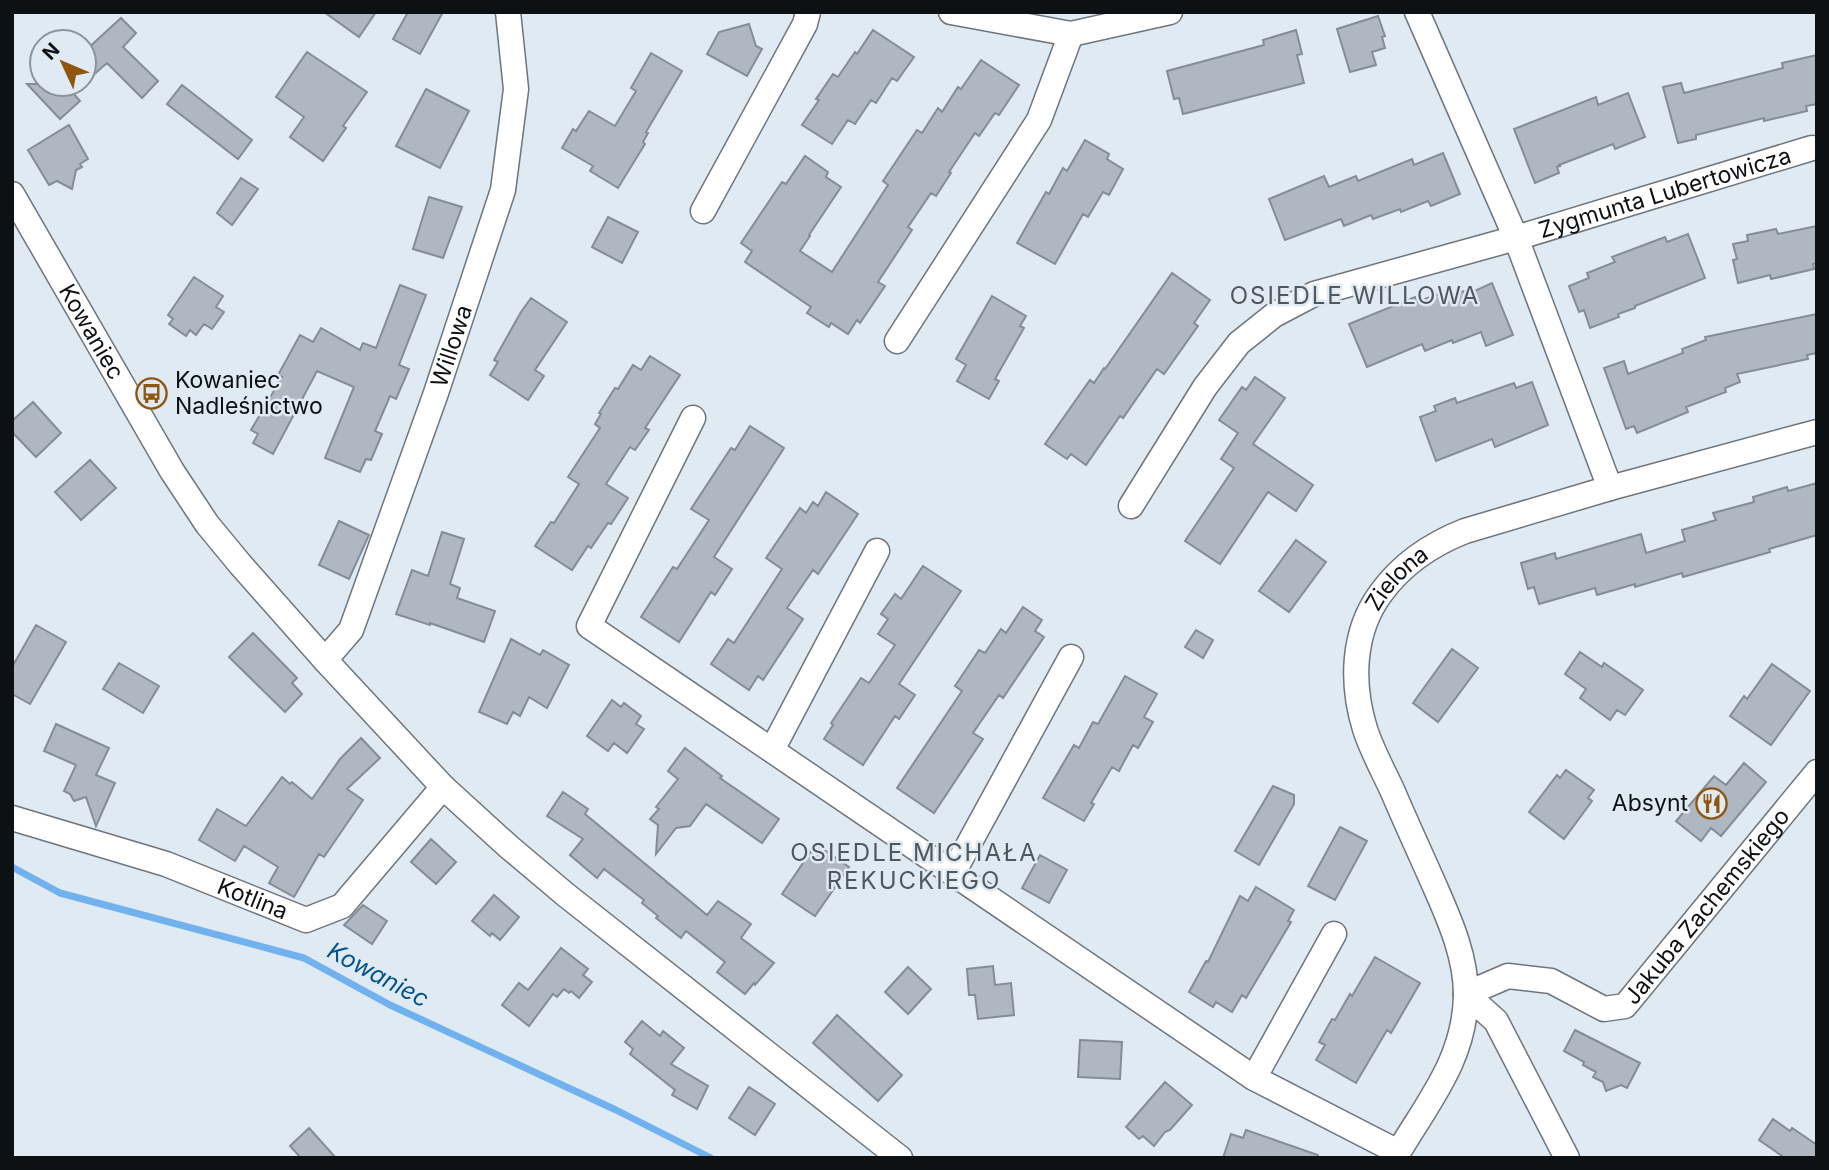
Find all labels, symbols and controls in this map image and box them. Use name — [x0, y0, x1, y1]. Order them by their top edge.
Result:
north arrow — [28, 28, 98, 98]
text: N — [38, 38, 64, 65]
street label: Zygmunta Lubertowicza — [1535, 141, 1794, 244]
street label: Kowaniec — [53, 279, 130, 384]
district label: OSIEDLE WILLOWA — [1230, 281, 1480, 310]
street label: Willowa — [425, 301, 478, 391]
place label: Kowaniec Nadleśnictwo — [175, 366, 323, 420]
bus stop icon: Kowaniec Nadleśnictwo — [135, 376, 169, 410]
street label: Zielona — [1359, 540, 1433, 616]
restaurant icon: Absynt — [1694, 786, 1728, 820]
place label: Absynt — [1612, 789, 1688, 817]
street label: Jakuba Zachemskiego — [1618, 803, 1795, 1010]
district label: OSIEDLE MICHAŁA REKUCKIEGO — [790, 838, 1038, 895]
street label: Kotlina — [213, 872, 292, 925]
water label: Kowaniec — [323, 936, 434, 1013]

